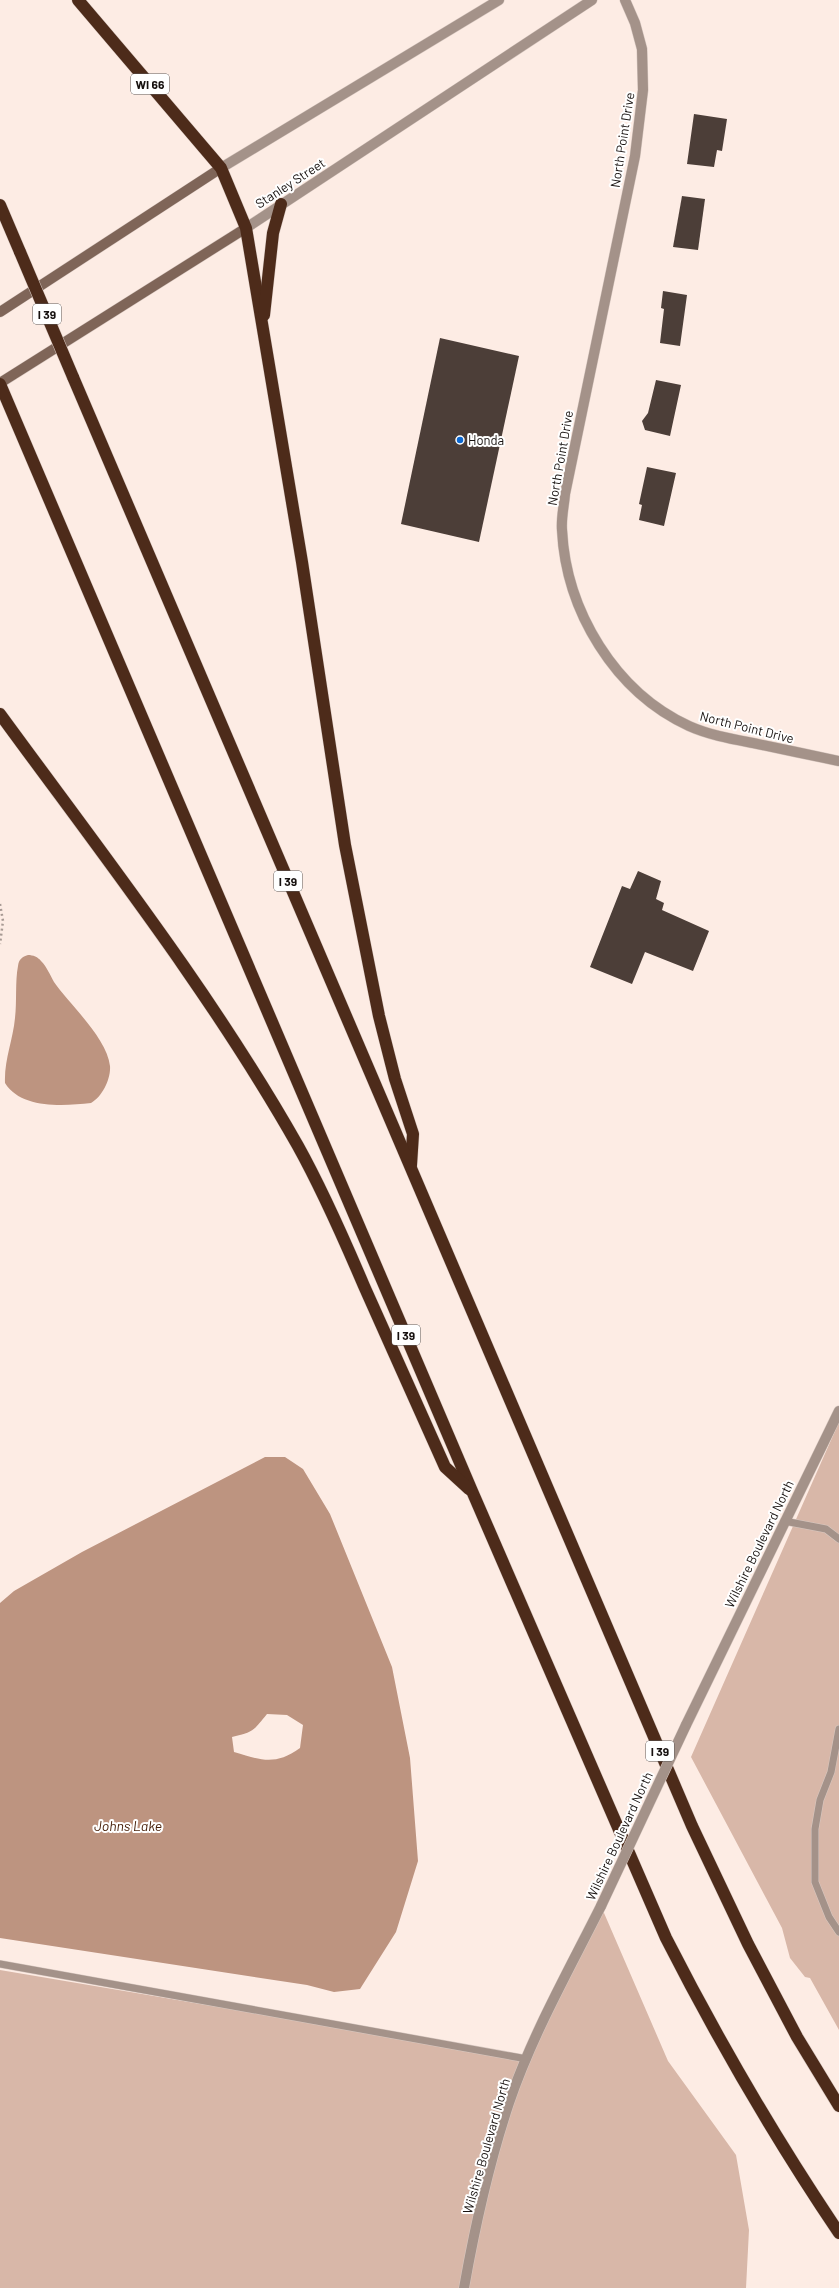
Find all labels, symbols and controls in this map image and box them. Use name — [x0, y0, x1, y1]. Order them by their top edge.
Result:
road number: WI 66 — [131, 74, 169, 94]
street label: North Point Drive — [607, 91, 637, 189]
street label: Stanley Street — [252, 155, 328, 211]
road number: I 39 — [33, 304, 61, 324]
street label: North Point Drive — [544, 409, 576, 507]
place label: Honda — [468, 432, 504, 448]
marker: Honda — [455, 435, 465, 445]
street label: North Point Drive — [698, 708, 796, 746]
road number: I 39 — [274, 871, 302, 891]
road number: I 39 — [392, 1325, 420, 1345]
street label: Wilshire Boulevard North — [721, 1478, 797, 1610]
road number: I 39 — [646, 1741, 674, 1761]
street label: Wilshire Boulevard North — [582, 1769, 656, 1903]
water label: Johns Lake — [94, 1817, 162, 1834]
street label: Wilshire Boulevard North — [459, 2076, 513, 2216]

